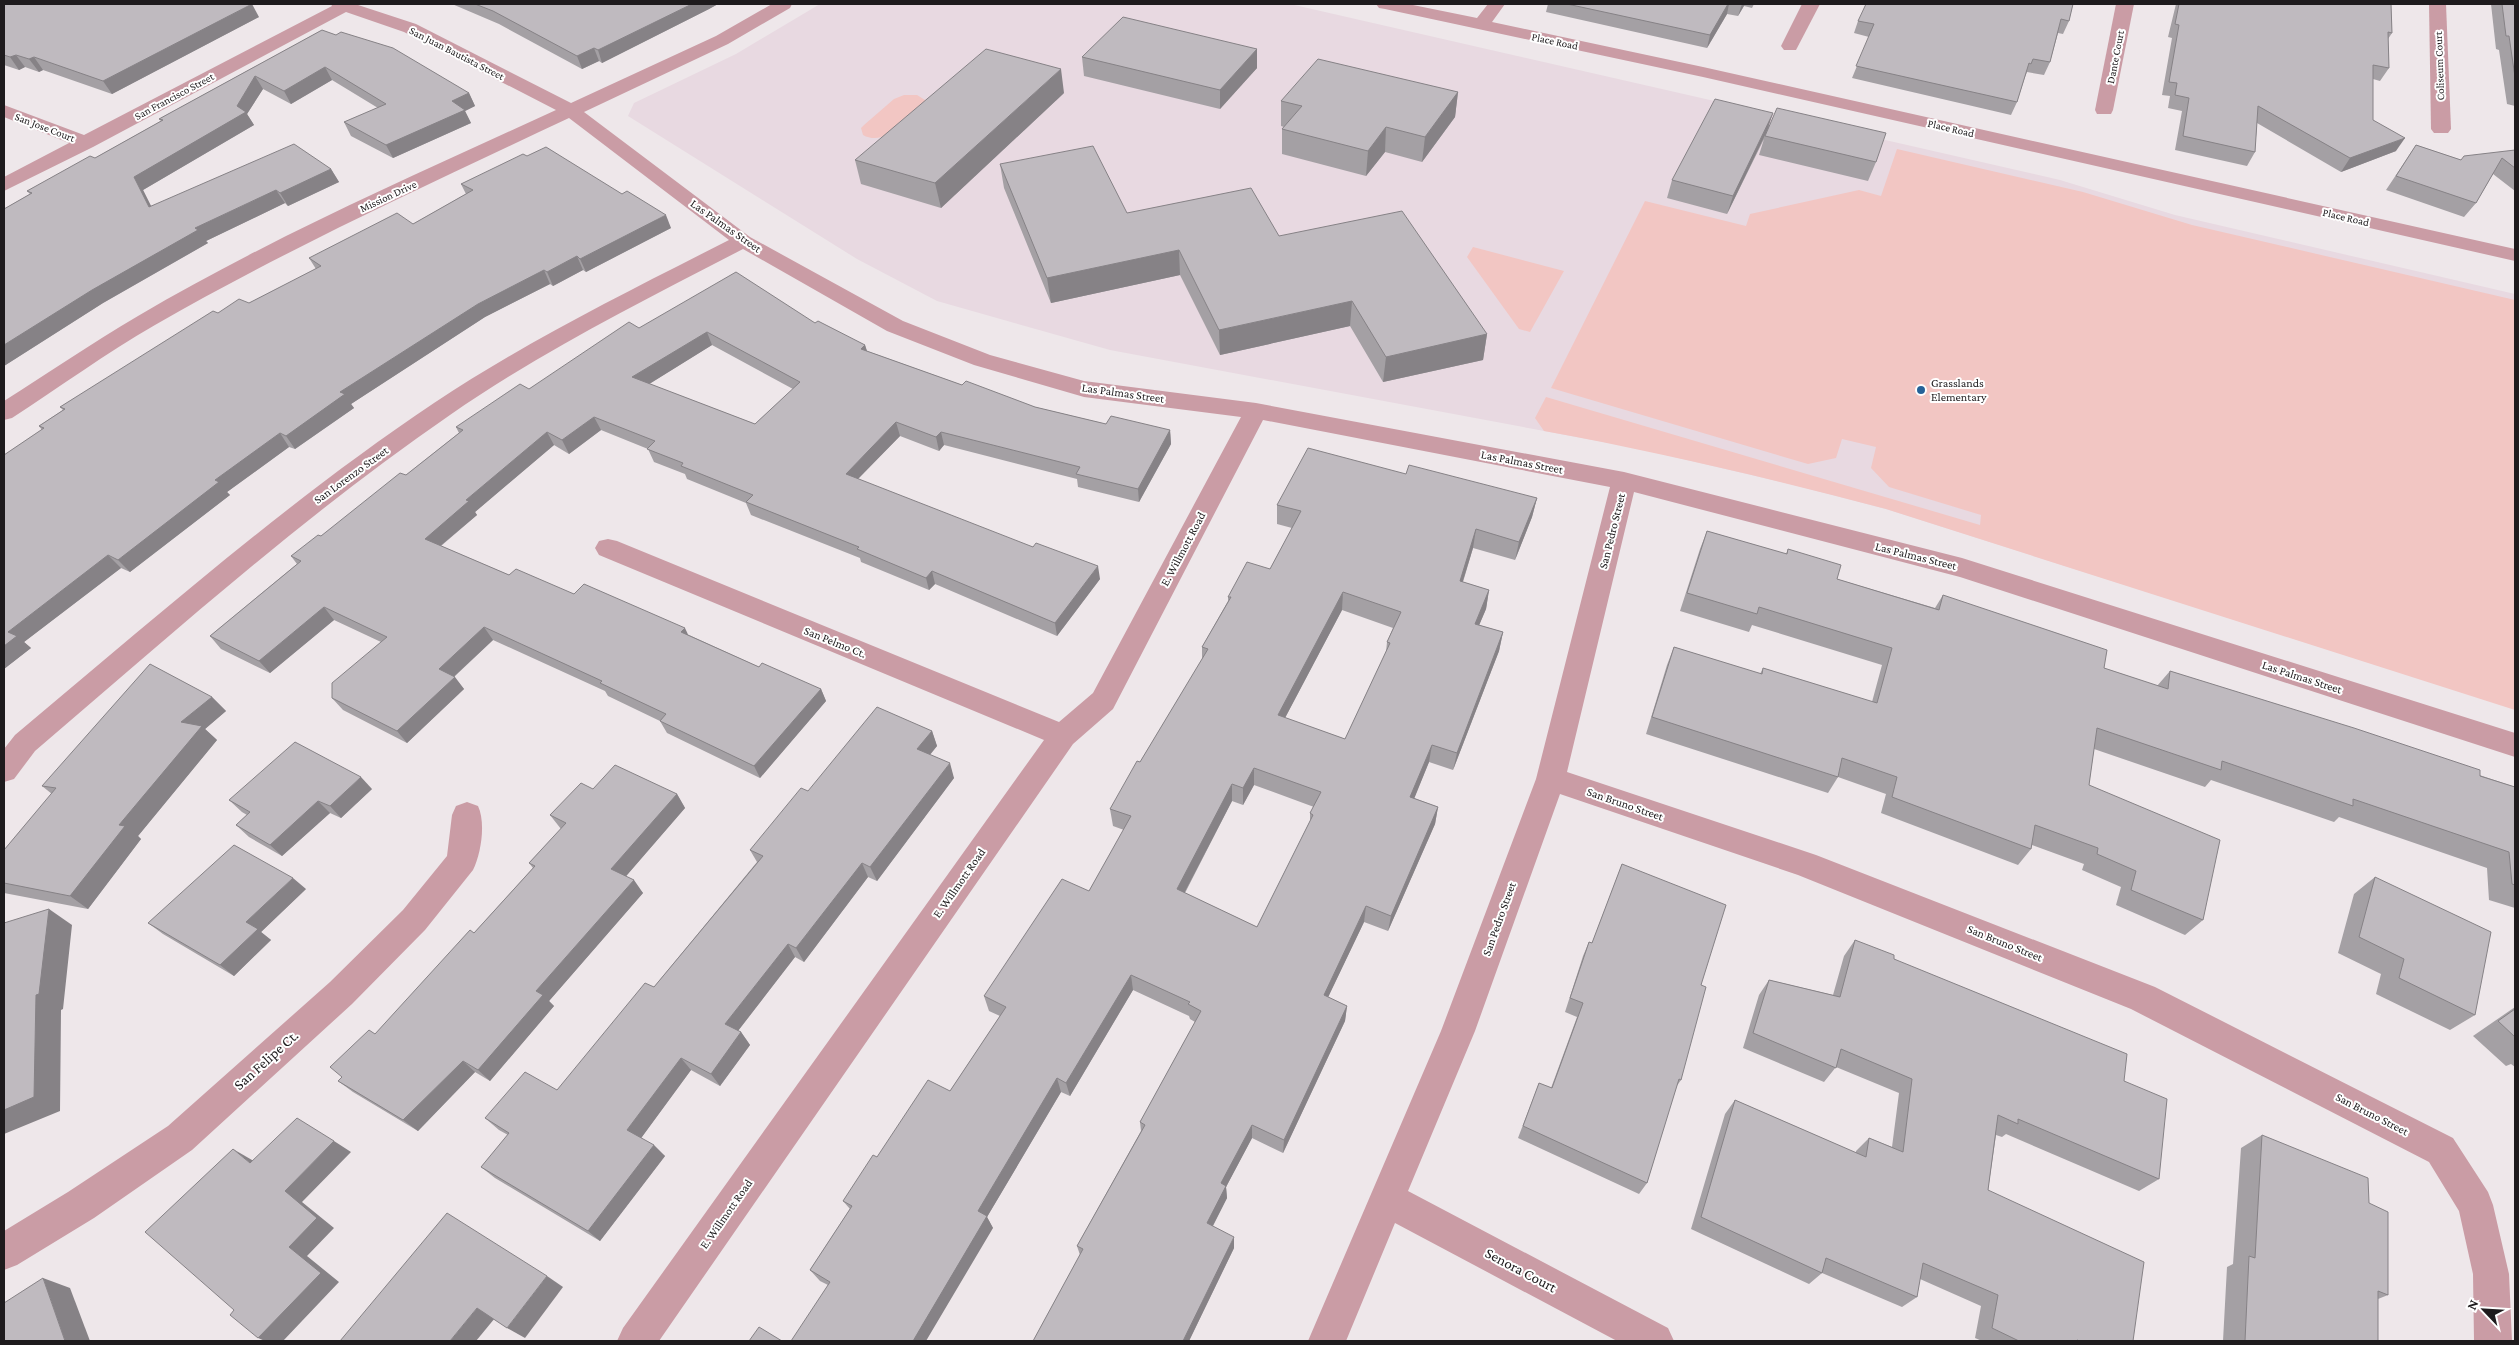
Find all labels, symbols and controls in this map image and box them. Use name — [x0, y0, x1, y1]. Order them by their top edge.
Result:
street label: San Juan Bautista Street — [407, 24, 507, 83]
street label: Dante Court — [2104, 29, 2126, 85]
street label: Place Road — [1531, 30, 1580, 52]
street label: Coliseum Court — [2432, 31, 2446, 101]
street label: San Francisco Street — [132, 70, 216, 122]
street label: San Jose Court — [13, 110, 77, 145]
street label: Place Road — [1927, 117, 1976, 139]
street label: Mission Drive — [358, 178, 418, 214]
street label: Las Palmas Street — [688, 196, 765, 256]
street label: Place Road — [2322, 206, 2371, 228]
place label: Grasslands Elementary — [1931, 376, 1987, 404]
street label: Las Palmas Street — [1081, 380, 1166, 406]
marker: Grasslands Elementary — [1915, 384, 1927, 396]
street label: San Lorenzo Street — [311, 443, 392, 507]
street label: Las Palmas Street — [1480, 447, 1565, 477]
street label: San Pedro Street — [1596, 491, 1628, 570]
street label: E. Willmott Road — [1158, 509, 1209, 588]
street label: Las Palmas Street — [1874, 539, 1959, 573]
street label: San Pelmo Ct. — [802, 623, 868, 661]
street label: Las Palmas Street — [2260, 657, 2345, 697]
street label: San Bruno Street — [1585, 784, 1666, 824]
street label: E. Willmott Road — [930, 845, 989, 921]
street label: San Pedro Street — [1479, 879, 1519, 958]
street label: San Bruno Street — [1965, 922, 2046, 965]
street label: San Felipe Ct. — [231, 1027, 302, 1094]
street label: San Bruno Street — [2333, 1090, 2412, 1139]
street label: E. Willmott Road — [697, 1176, 756, 1252]
street label: Senora Court — [1483, 1245, 1560, 1296]
north arrow — [2459, 1285, 2509, 1335]
text: N — [2463, 1296, 2482, 1312]

